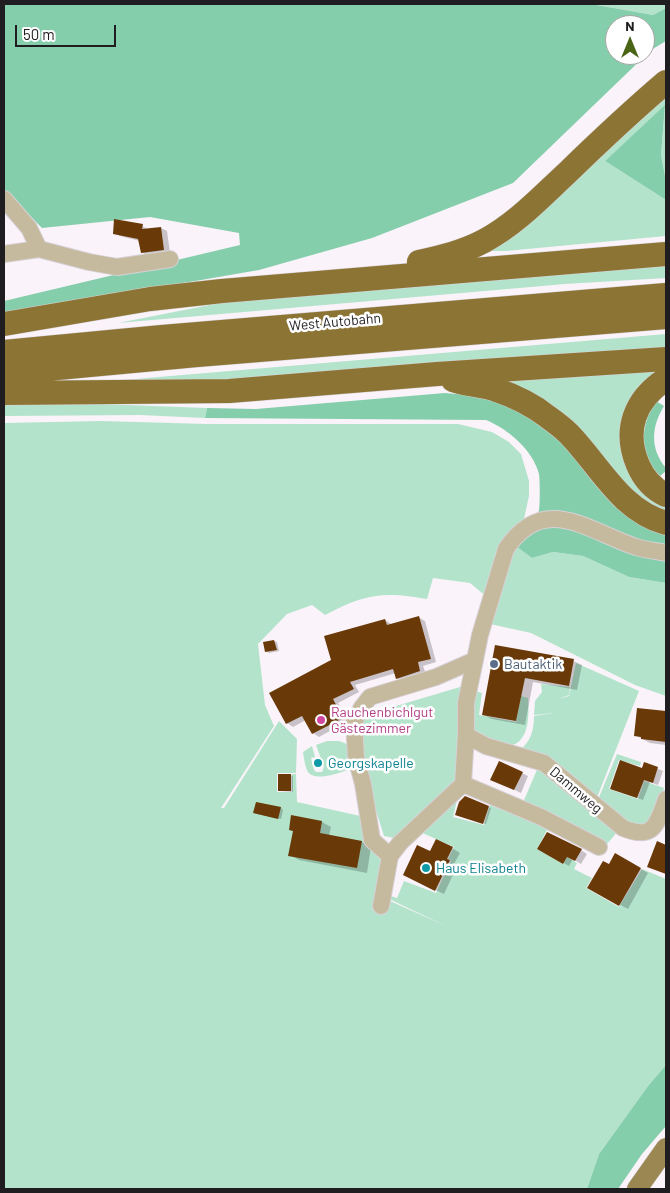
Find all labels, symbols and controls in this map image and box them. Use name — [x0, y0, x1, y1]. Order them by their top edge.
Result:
scale bar — [18, 15, 119, 47]
north arrow — [605, 15, 655, 65]
text: N — [625, 17, 635, 34]
text: 50 m — [23, 25, 55, 43]
street label: West Autobahn — [288, 310, 382, 334]
place label: Bautaktik — [504, 656, 562, 672]
marker: Bautaktik — [488, 658, 500, 670]
place label: Rauchenbichlgut Gästezimmer — [331, 704, 433, 736]
marker: Rauchenbichlgut Gästezimmer — [315, 714, 327, 726]
place label: Georgskapelle — [328, 755, 414, 771]
marker: Georgskapelle — [312, 757, 324, 769]
street label: Dammweg — [546, 763, 606, 817]
place label: Haus Elisabeth — [436, 860, 526, 876]
marker: Haus Elisabeth — [420, 862, 432, 874]

